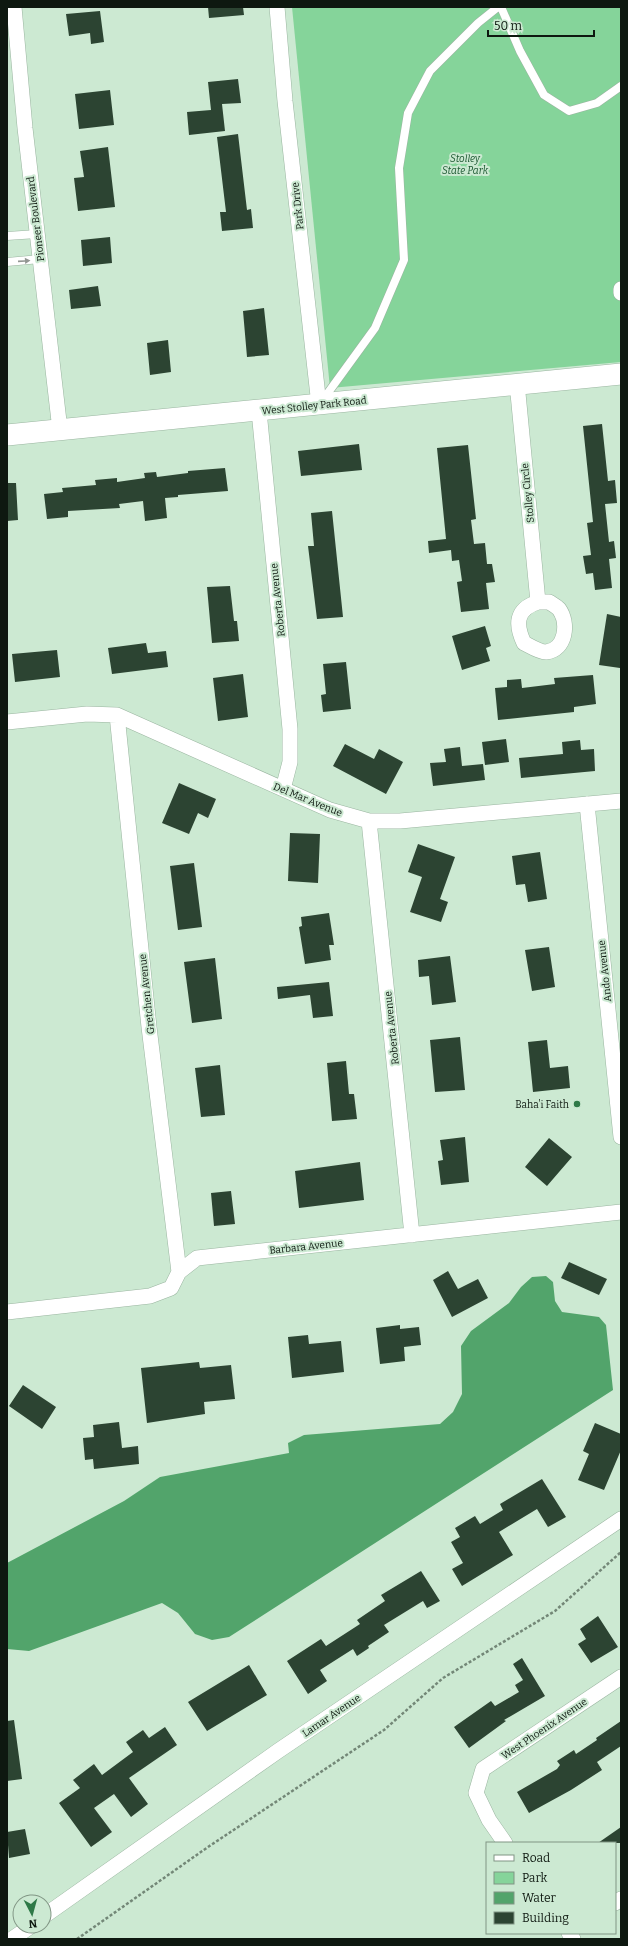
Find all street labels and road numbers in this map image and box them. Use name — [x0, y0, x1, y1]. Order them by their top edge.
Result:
street label: Pioneer Boulevard — [25, 176, 47, 262]
street label: Park Drive — [290, 182, 306, 230]
street label: West Stolley Park Road — [261, 395, 367, 417]
street label: Stolley Circle — [519, 462, 537, 523]
street label: Roberta Avenue — [268, 562, 288, 637]
street label: Del Mar Avenue — [271, 781, 344, 819]
street label: Ando Avenue — [596, 939, 614, 1002]
street label: Gretchen Avenue — [137, 953, 157, 1035]
street label: Roberta Avenue — [382, 990, 402, 1065]
street label: Barbara Avenue — [269, 1237, 343, 1257]
street label: Lamar Avenue — [300, 1692, 363, 1740]
street label: West Phoenix Avenue — [500, 1696, 590, 1762]

